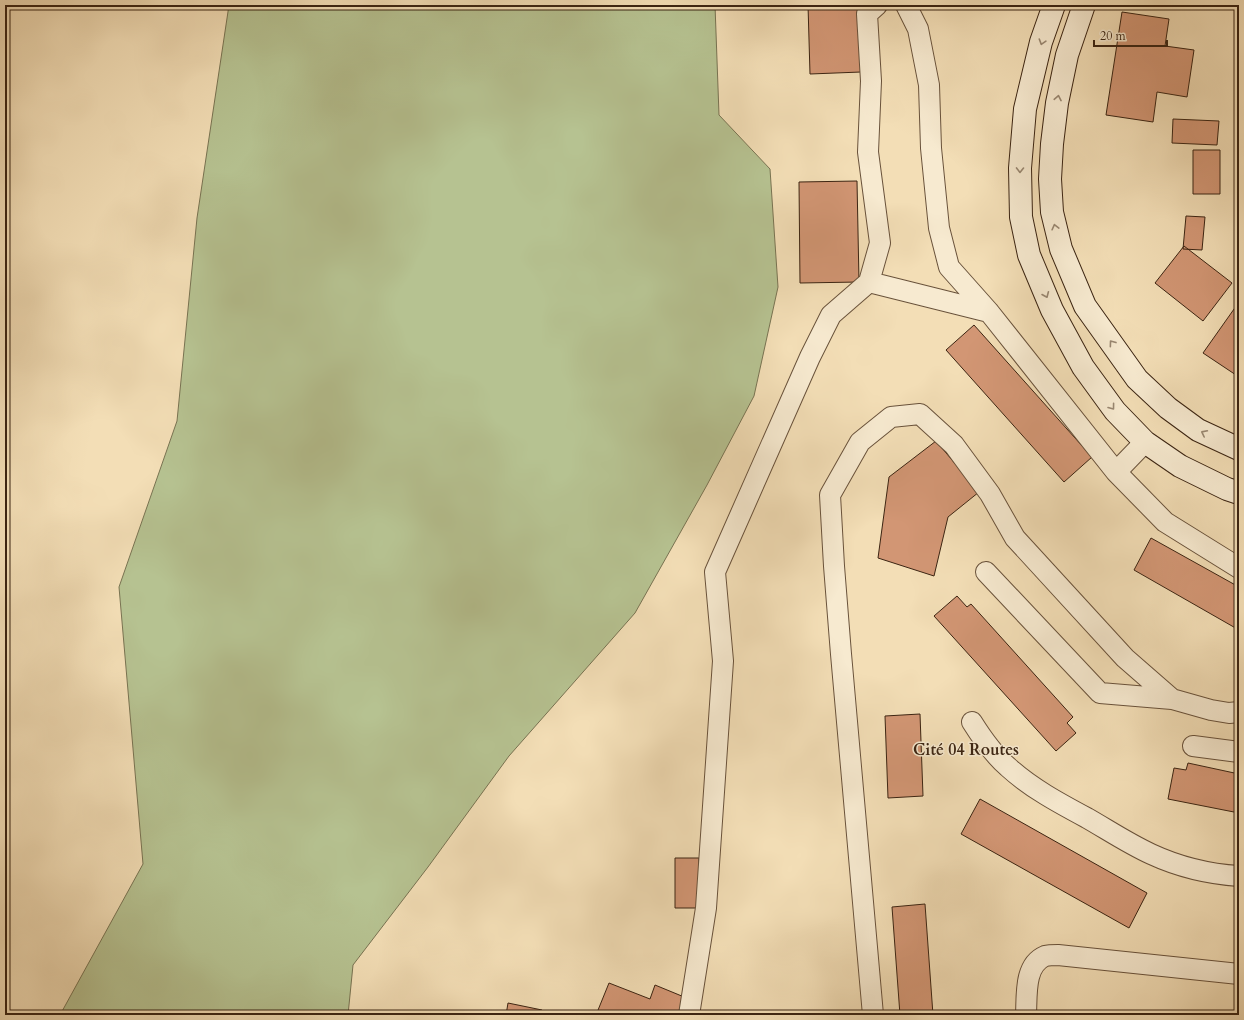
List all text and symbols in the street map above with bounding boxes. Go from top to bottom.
scale bar [1094,22,1167,48]
text: 20 m [1100,28,1127,44]
one-way arrow [1038,38,1047,45]
one-way arrow [1053,95,1062,101]
one-way arrow [1016,167,1024,173]
one-way arrow [1052,224,1060,230]
one-way arrow [1041,292,1049,299]
one-way arrow [1109,340,1117,347]
one-way arrow [1107,402,1114,409]
one-way arrow [1201,430,1208,437]
district label: Cité 04 Routes [913,739,1019,761]

